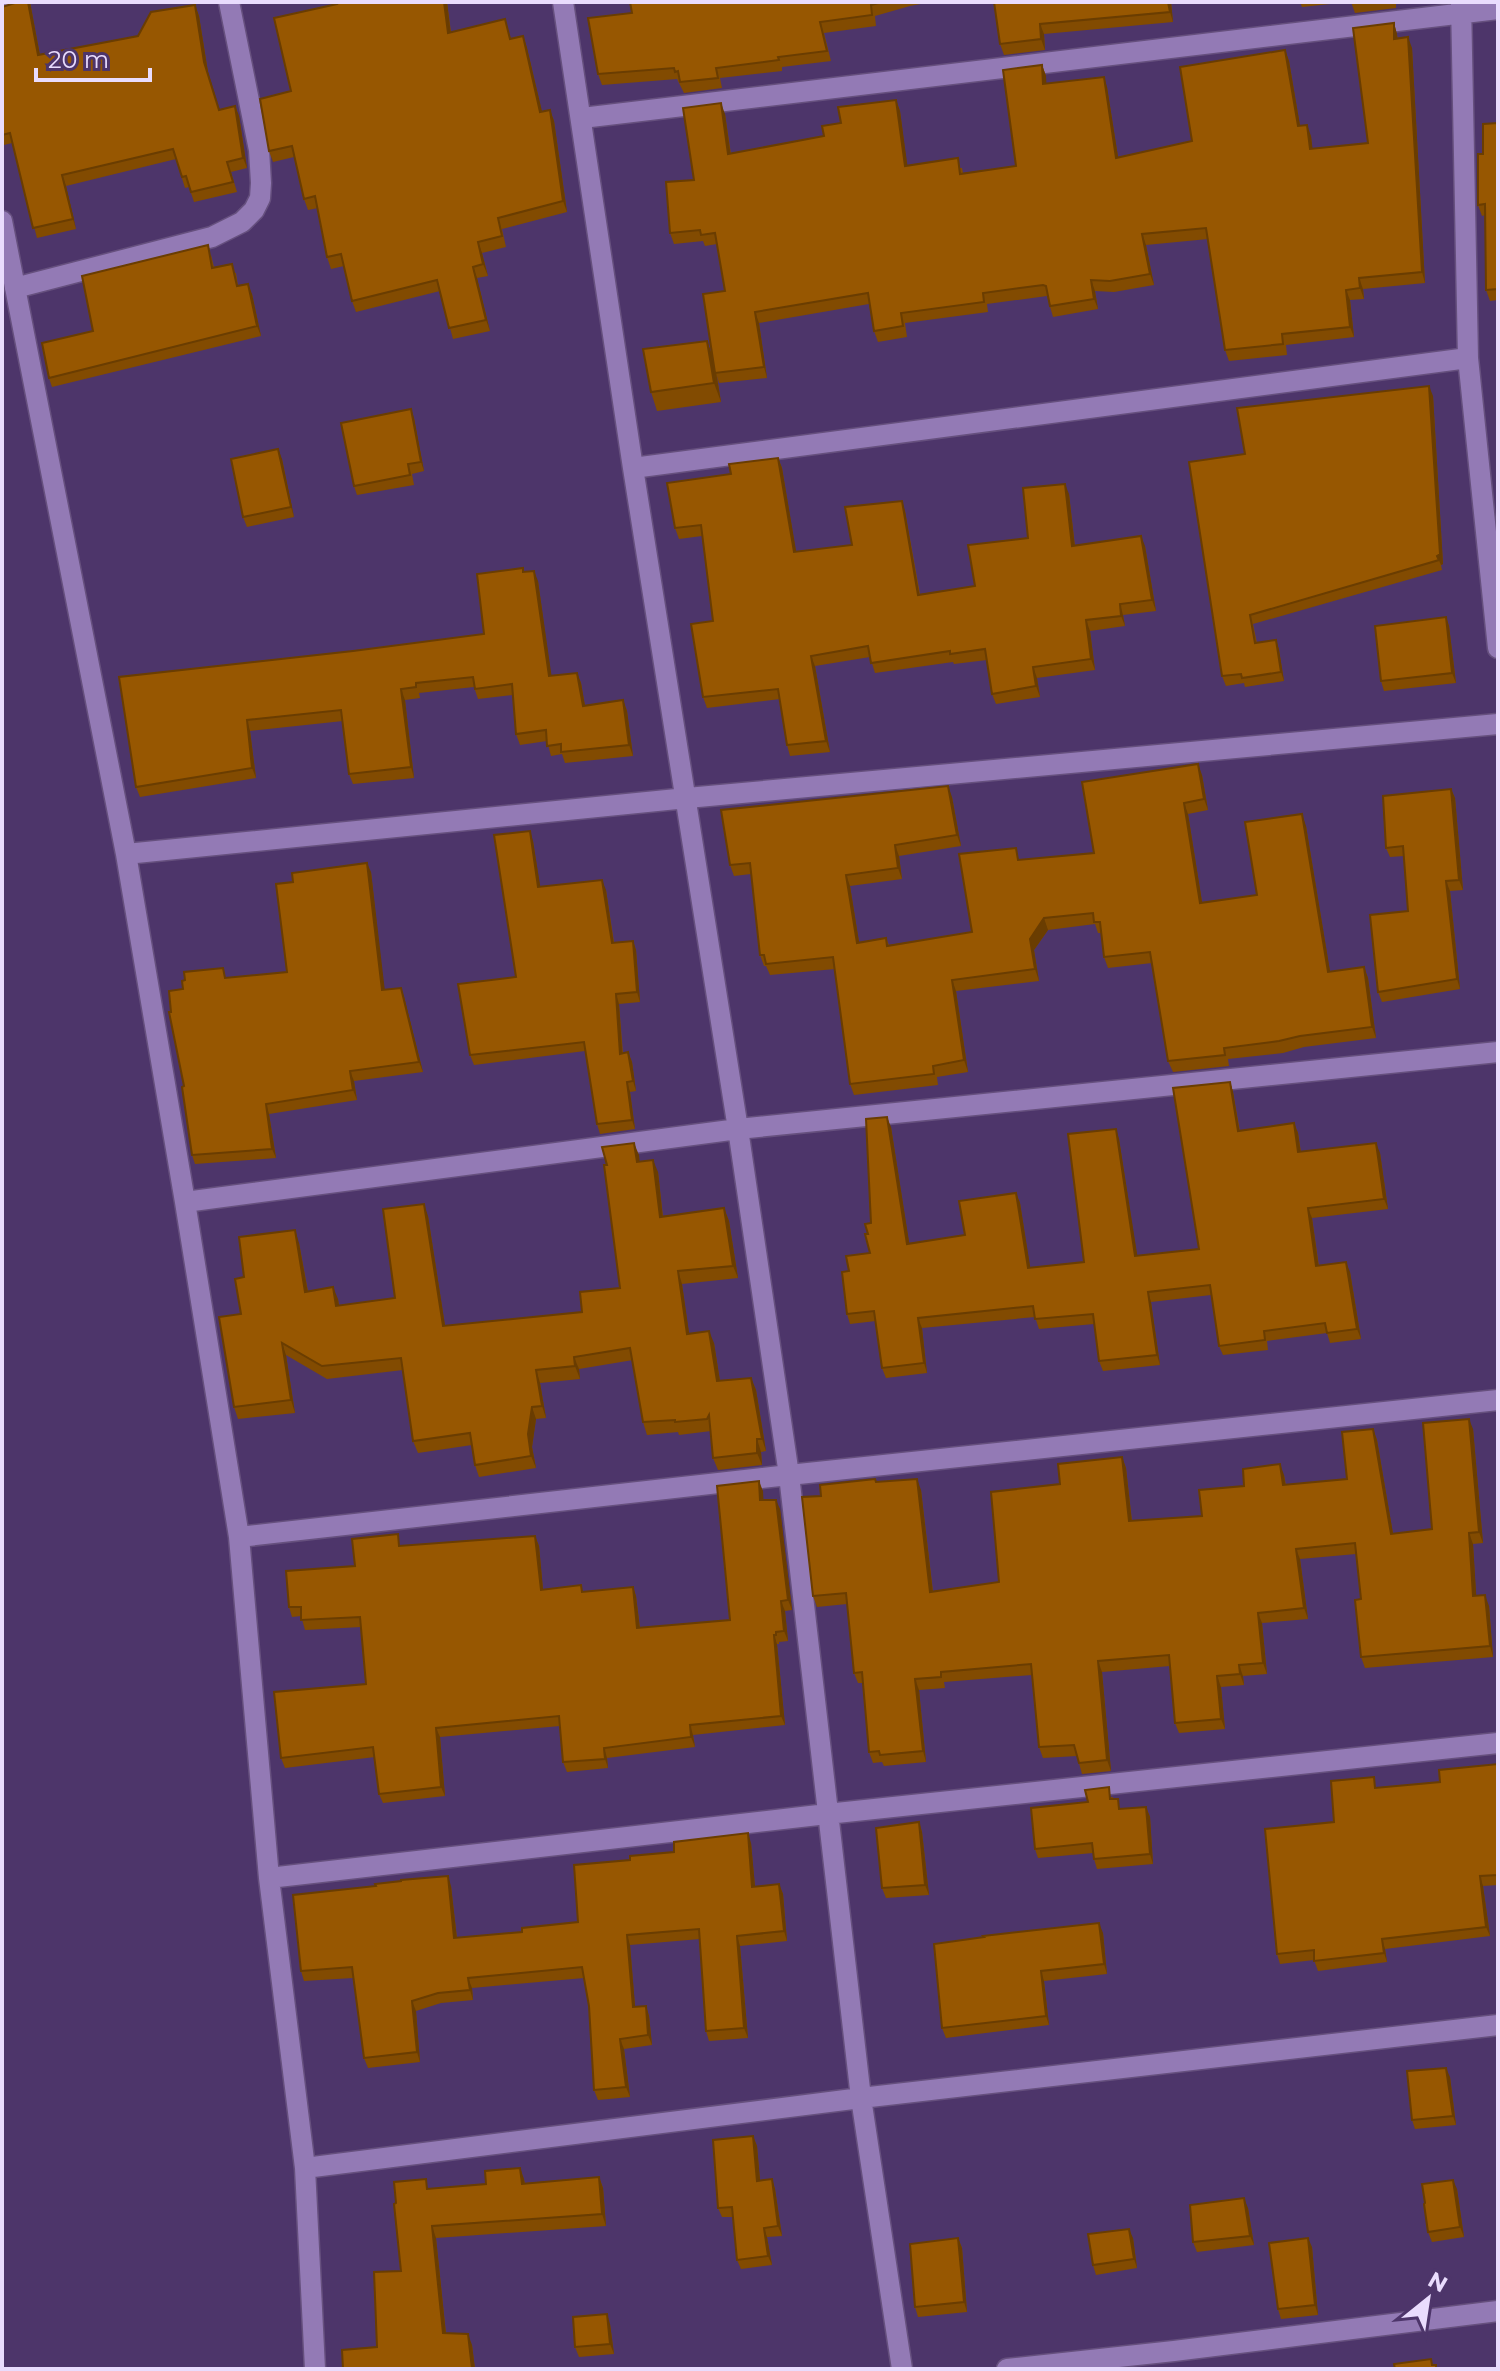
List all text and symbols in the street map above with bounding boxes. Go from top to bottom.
scale bar [36,32,150,82]
text: 20 m [48,45,109,74]
north arrow [1388,2259,1468,2339]
text: N [1423,2266,1452,2298]

